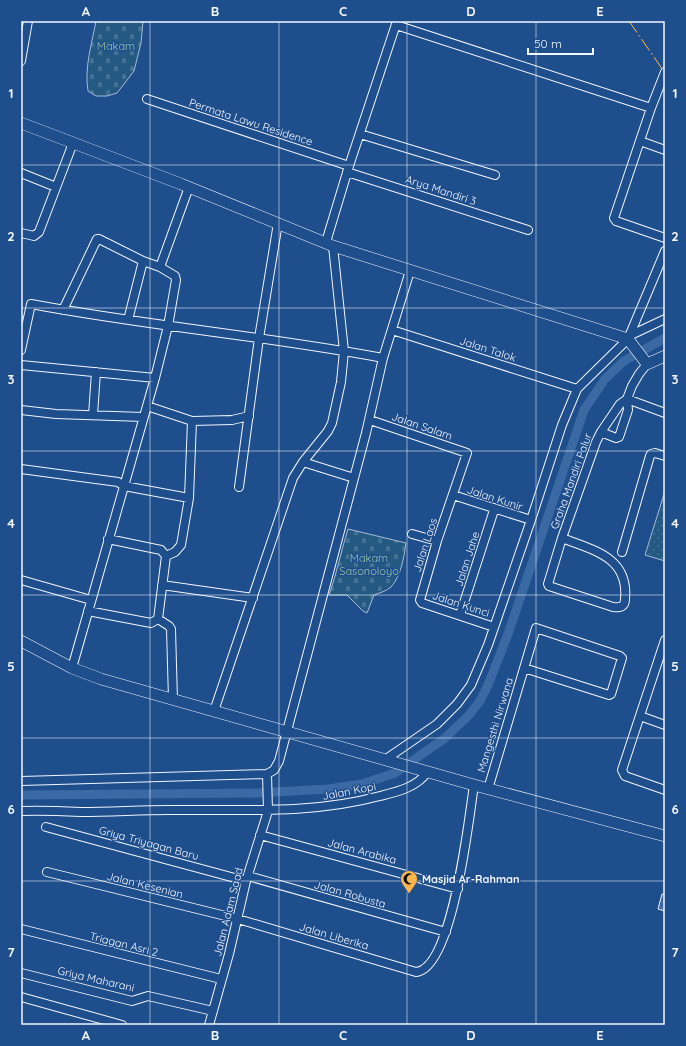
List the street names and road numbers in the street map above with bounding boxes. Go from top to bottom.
street label: Permata Lawu Residence [187,95,315,149]
street label: Arya Mandiri 3 [404,172,478,208]
street label: Jalan Talok [458,333,518,365]
street label: Jalan Salam [390,409,454,443]
street label: Graha Mandiri Palur [547,430,595,531]
street label: Jalan Kunir [465,482,525,514]
street label: Jalan Laos [410,516,440,574]
street label: Jalan Jahe [452,530,482,588]
street label: Jalan Kunci [431,588,491,620]
street label: Mangesthi Nirwana [474,676,516,774]
street label: Jalan Kopi [321,779,377,803]
street label: Griya Triyagan Baru [98,823,200,863]
street label: Jalan Arabika [326,835,398,867]
street label: Jalan Adam Saad [210,866,246,958]
street label: Jalan Kesenian [105,869,185,901]
street label: Jalan Robusta [313,877,387,911]
street label: Jalan Liberika [298,919,370,953]
street label: Triagan Asri 2 [88,929,160,959]
street label: Griya Maharani [56,963,136,995]

